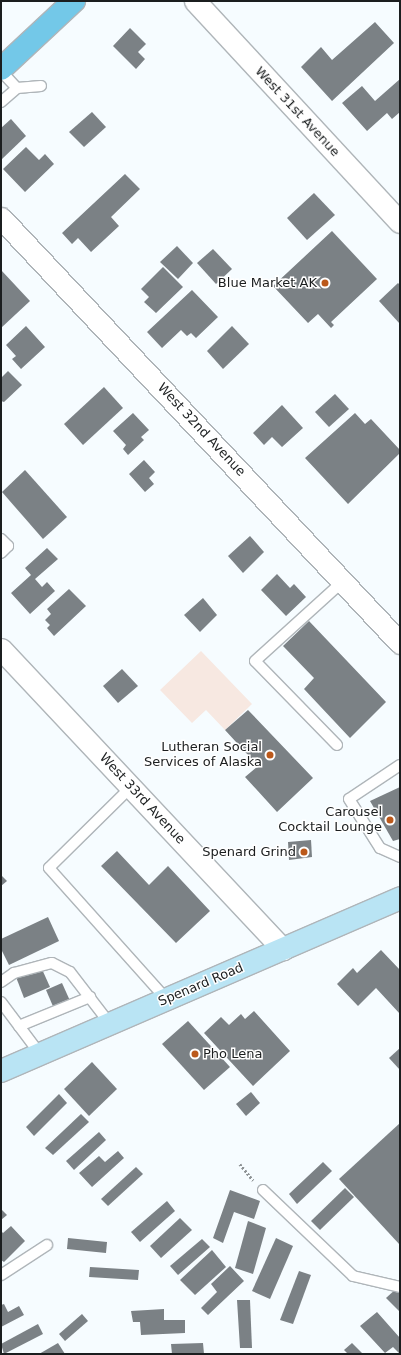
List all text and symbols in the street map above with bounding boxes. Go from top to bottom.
street label: West 31st Avenue [251,64,343,160]
place label: Blue Market AK [218,275,317,291]
marker: Blue Market AK [320,278,330,288]
street label: West 32nd Avenue [154,380,248,480]
place label: Lutheran Social Services of Alaska [144,740,262,771]
street label: West 33rd Avenue [96,750,188,848]
marker: Lutheran Social Services of Alaska [265,750,275,760]
place label: Carousel Cocktail Lounge [278,805,382,836]
marker: Carousel Cocktail Lounge [385,815,395,825]
place label: Spenard Grind [202,844,296,860]
marker: Spenard Grind [299,847,309,857]
street label: Spenard Road [156,960,246,1010]
place label: Pho Lena [203,1046,262,1062]
marker: Pho Lena [190,1049,200,1059]

